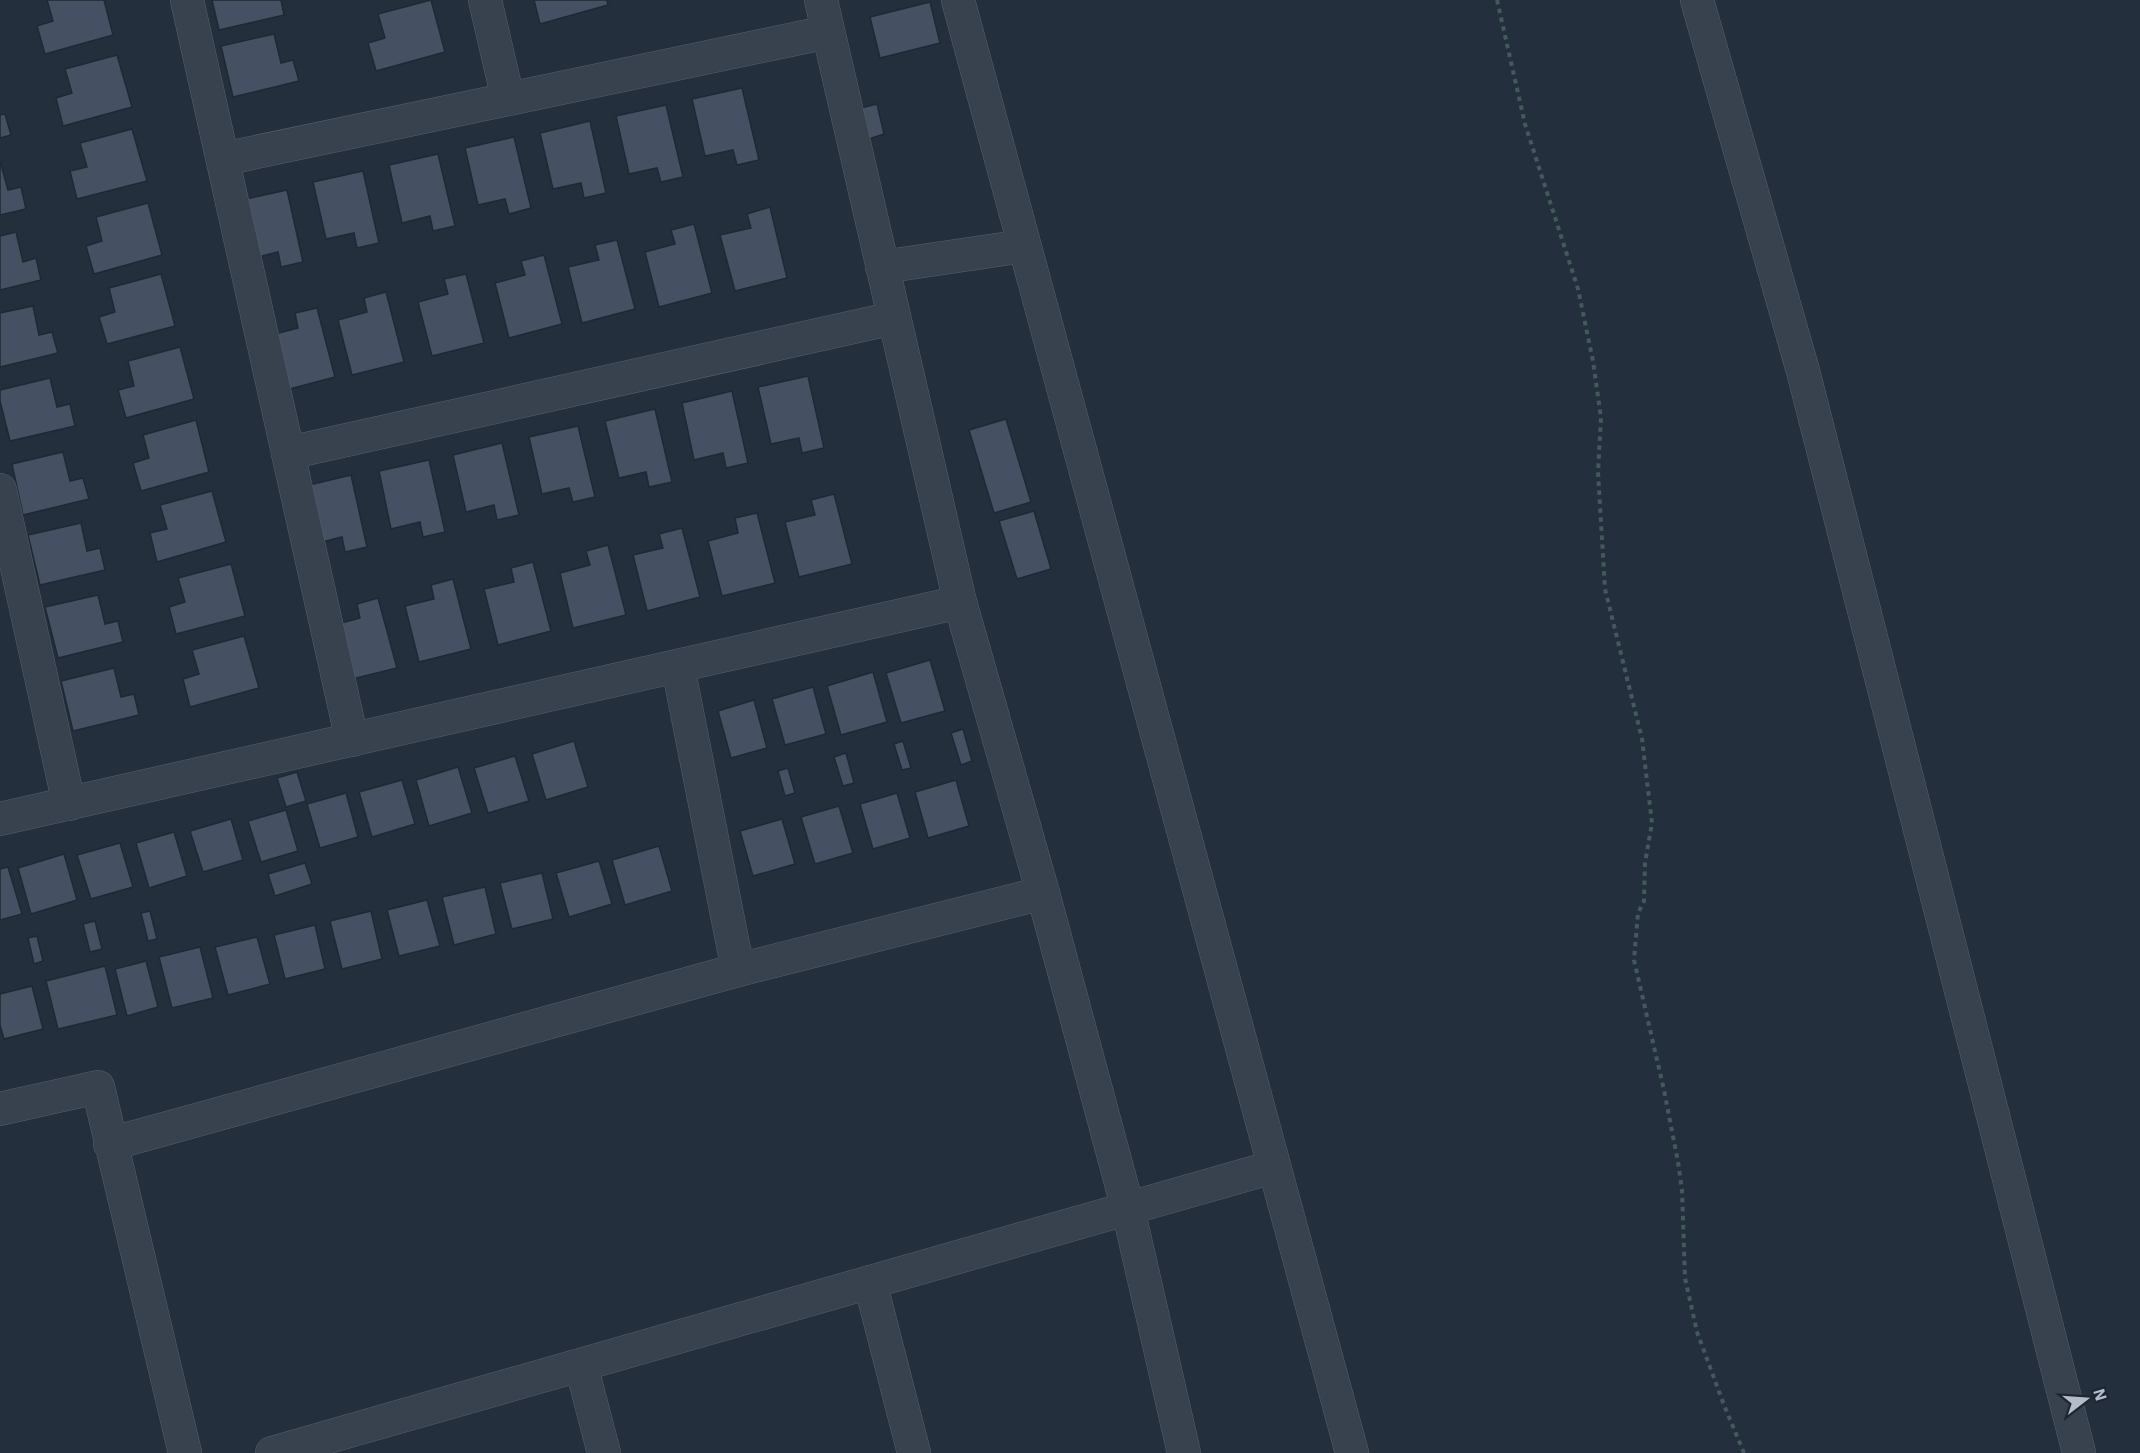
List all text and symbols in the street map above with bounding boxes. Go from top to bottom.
north arrow [2056,1369,2116,1429]
text: N [2089,1386,2112,1403]

